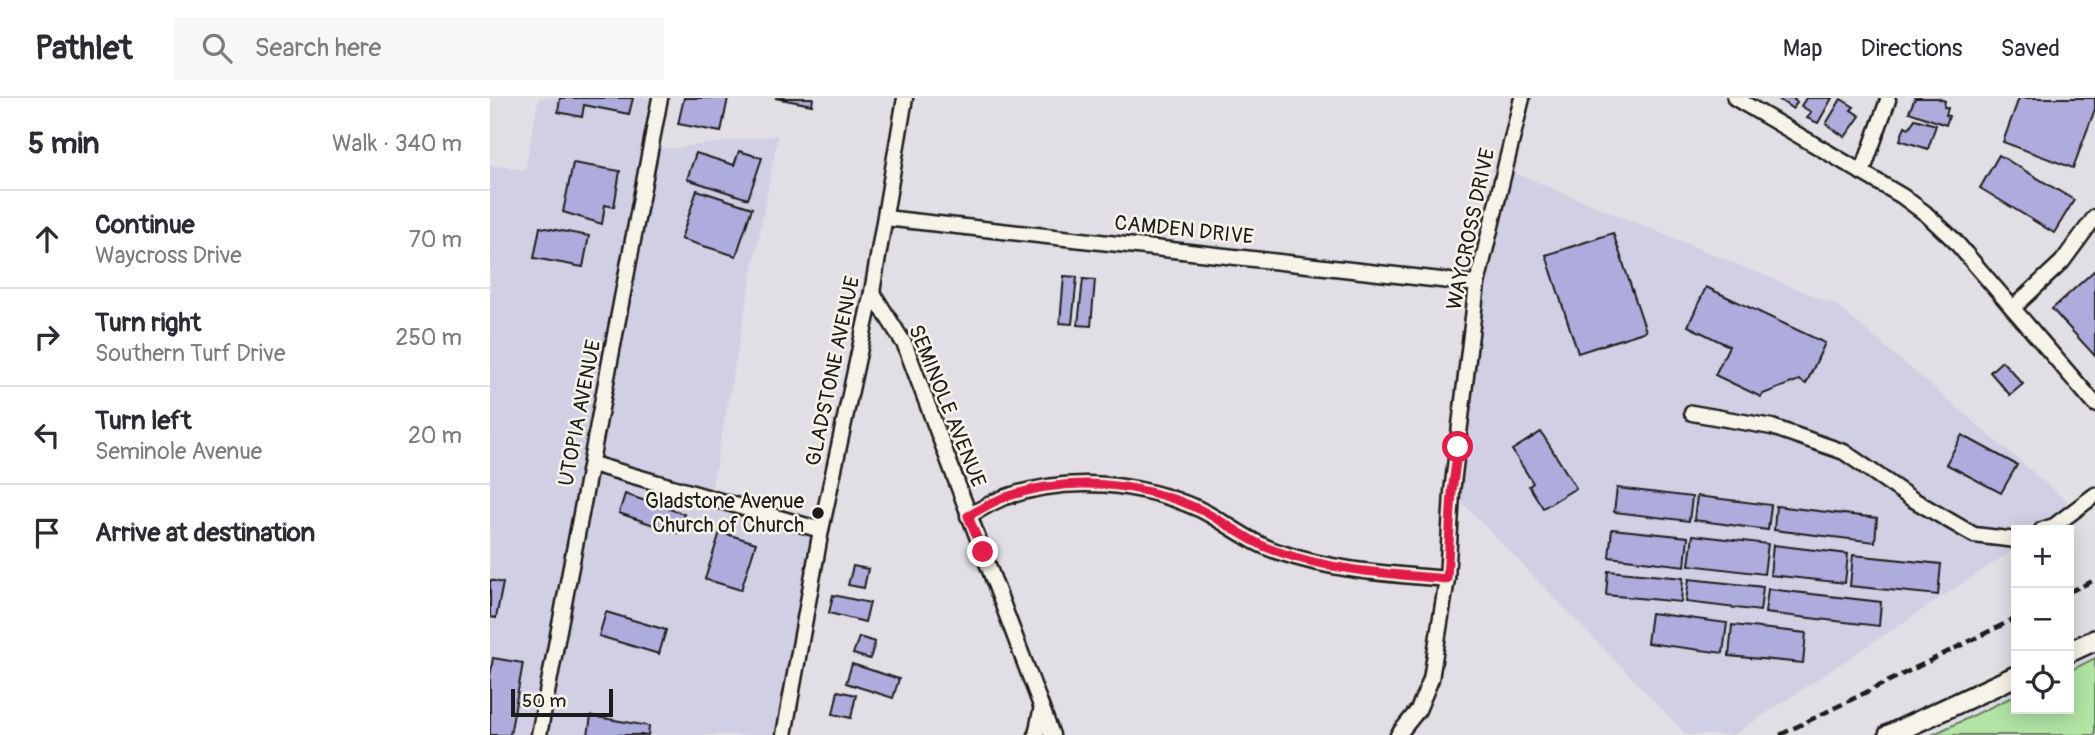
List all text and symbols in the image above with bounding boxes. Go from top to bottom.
search box [174,17,664,80]
text: Pathlet [35,28,132,69]
icon: search [198,29,236,67]
text: Search here [254,32,381,64]
text: Map [1783,34,1823,63]
text: Directions [1861,34,1962,63]
text: Saved [2000,34,2060,63]
text: 5 min [28,125,99,162]
text: Walk · 340 m [332,129,462,158]
street label: WAYCROSS DRIVE [1441,146,1501,312]
text: Continue [95,209,195,241]
street label: CAMDEN DRIVE [1113,209,1255,251]
icon: ahead [28,220,66,258]
text: 70 m [409,225,462,254]
text: Waycross Drive [95,241,242,270]
street label: GLADSTONE AVENUE [800,274,866,468]
text: Turn right [95,307,201,339]
icon: right [28,318,66,356]
street label: SEMINOLE AVENUE [902,321,992,491]
text: 250 m [396,323,462,352]
street label: UTOPIA AVENUE [553,338,607,488]
text: Southern Turf Drive [95,339,285,368]
text: Turn left [95,405,191,437]
icon: left [28,416,66,454]
text: 20 m [408,421,462,450]
route start [1442,431,1473,462]
text: Seminole Avenue [95,437,262,466]
place label: Gladstone Avenue Church of Church [645,488,805,539]
marker: Gladstone Avenue Church of Church [810,505,826,521]
icon: arrive [28,514,66,552]
text: Arrive at destination [95,517,315,549]
map controls [2011,525,2074,714]
button: + [2011,525,2074,588]
route end [967,536,998,567]
button: − [2011,588,2074,651]
button: locate [2011,651,2074,714]
scale bar [511,686,612,718]
text: 50 m [522,689,566,713]

